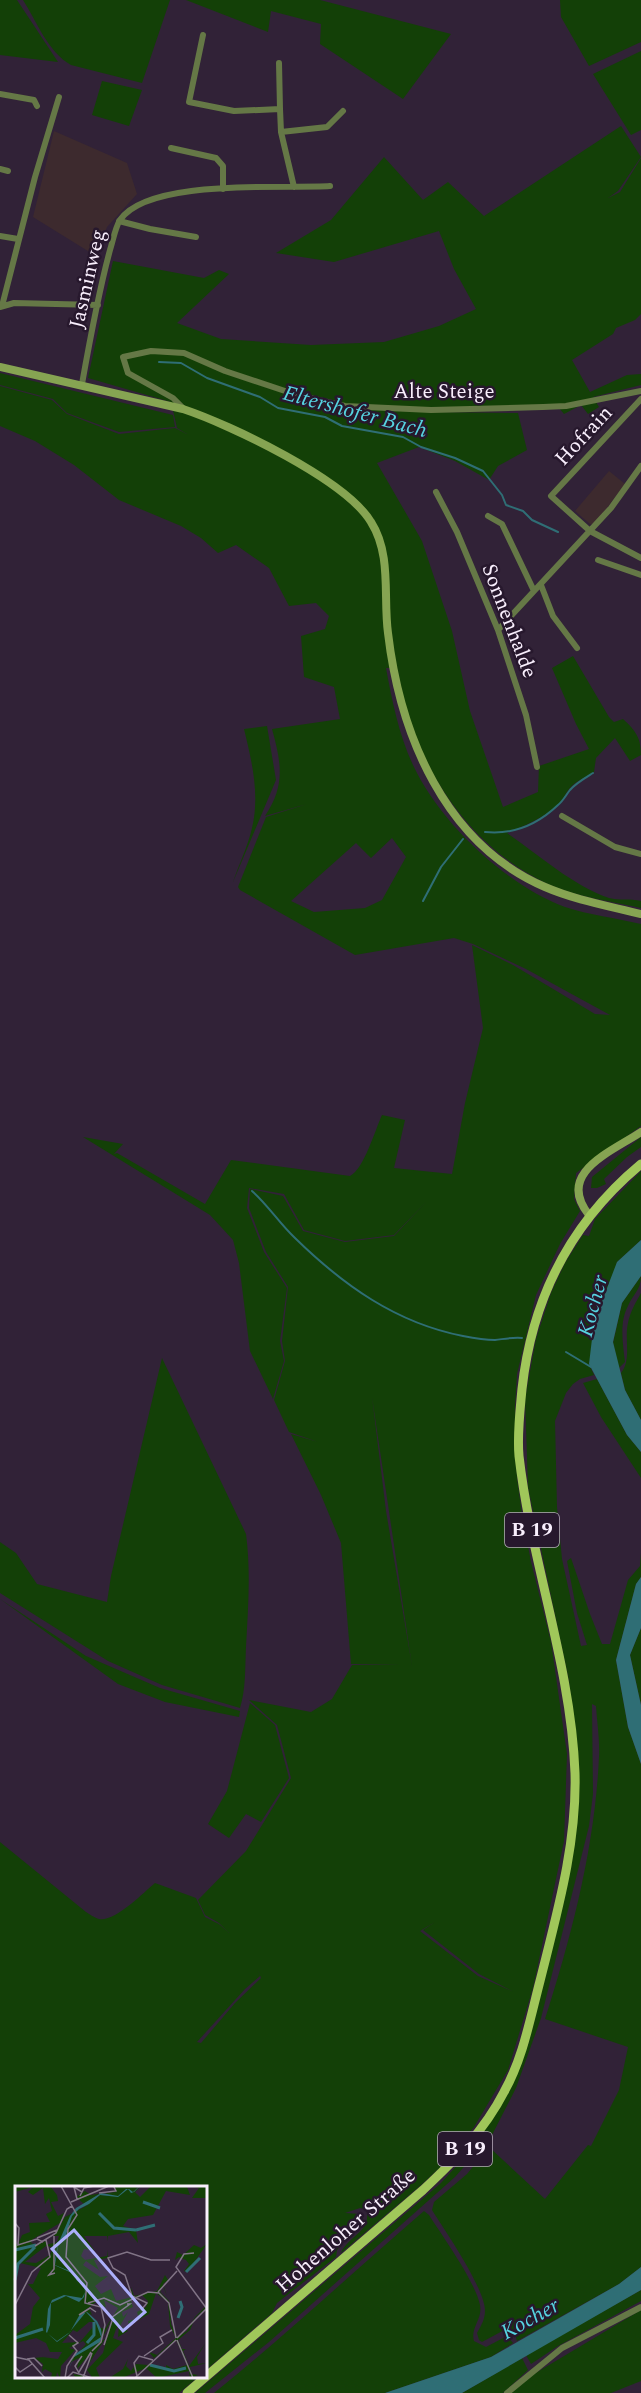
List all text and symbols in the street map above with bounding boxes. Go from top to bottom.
street label: Jasminweg [61,226,115,332]
street label: Alte Steige [393,376,495,408]
water label: Eltershofer Bach [279,377,431,447]
street label: Hofrain [547,398,621,474]
street label: Sonnenhalde [473,559,545,683]
water label: Kocher [569,1271,617,1341]
road number: B 19 [505,1513,559,1547]
road number: B 19 [438,2132,492,2166]
street label: Hohenloher Straße [269,2161,423,2301]
inset map [15,2186,207,2378]
water label: Kocher [495,2289,566,2349]

